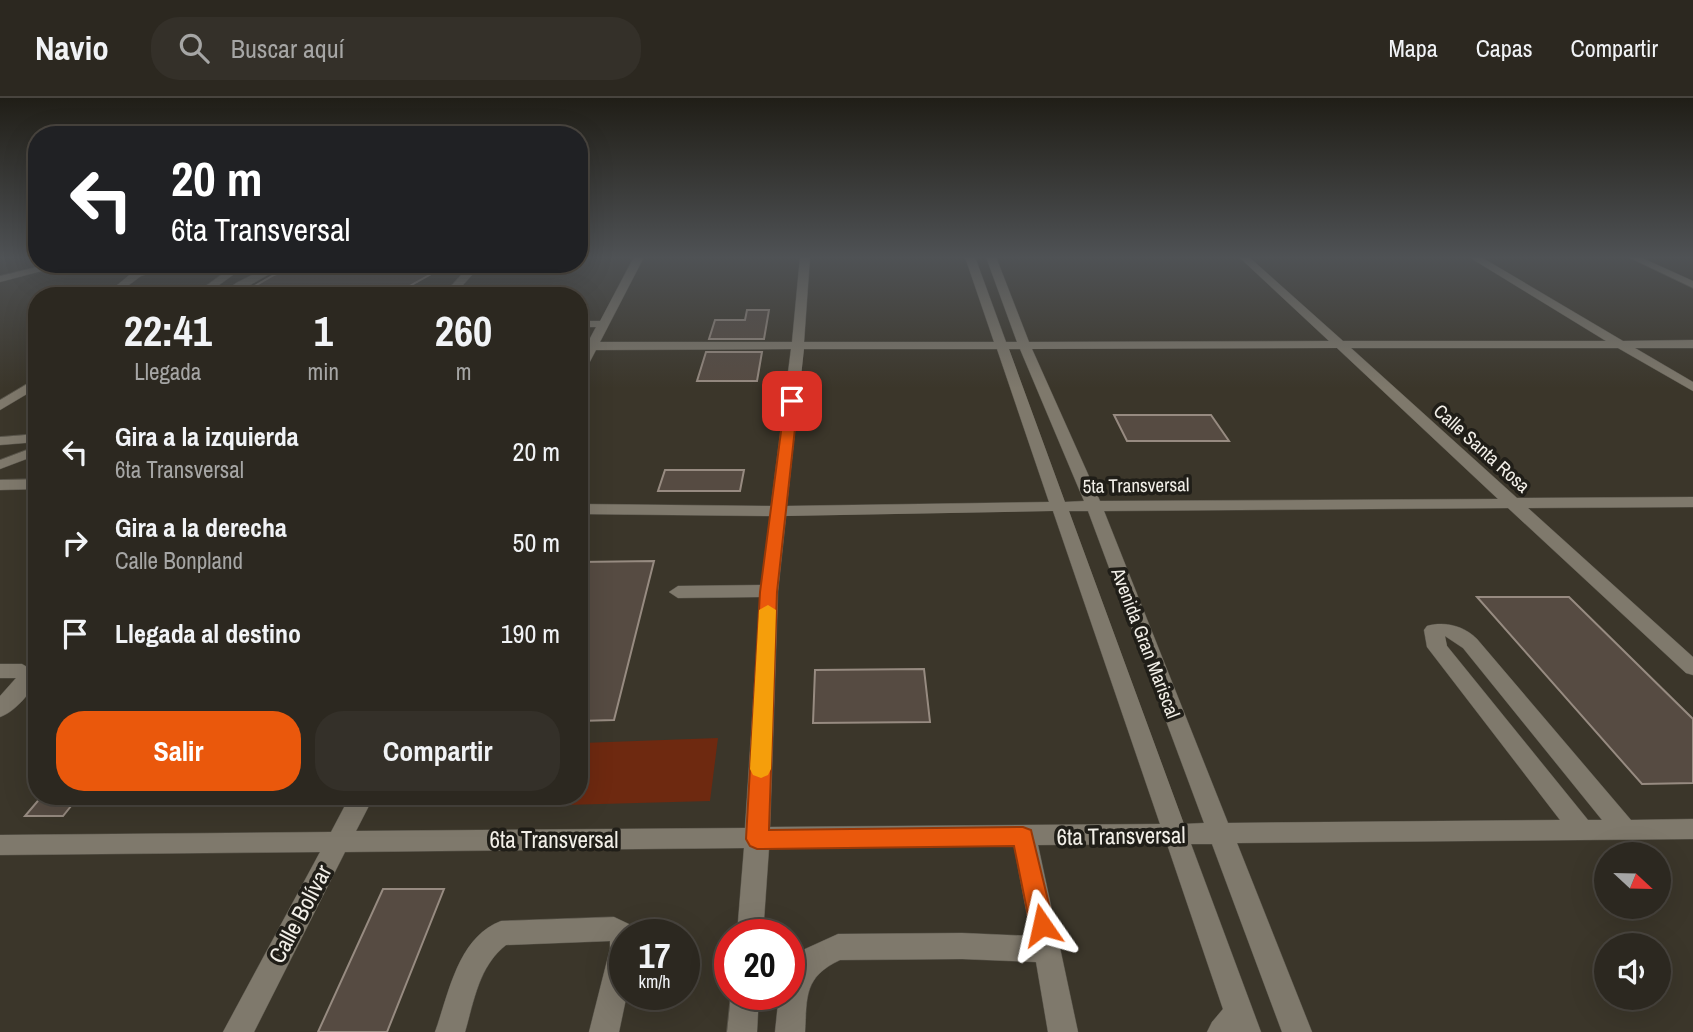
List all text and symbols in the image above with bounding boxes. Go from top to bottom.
search box [151,17,641,80]
text: Navio [35,26,109,70]
icon: search [175,29,213,67]
text: Buscar aquí [231,31,344,66]
text: Mapa [1388,32,1438,64]
text: Capas [1476,32,1533,64]
text: Compartir [1571,32,1658,64]
text: 20 m [171,145,263,211]
icon: left [56,154,147,245]
text: 6ta Transversal [171,208,350,251]
text: 22:41 [124,303,212,359]
text: 1 [314,303,333,359]
text: 260 [435,303,492,359]
text: Llegada [134,356,201,387]
text: min [308,356,339,387]
text: m [456,356,471,387]
pin [762,371,822,431]
icon: arrive [773,382,811,420]
street label: Calle Santa Rosa [1428,398,1536,498]
text: Gira a la izquierda [115,419,299,454]
icon: left [56,433,94,471]
text: 20 m [513,434,560,469]
text: 6ta Transversal [115,454,244,485]
street label: 5ta Transversal [1083,471,1189,499]
text: Gira a la derecha [115,510,287,545]
icon: right [56,524,94,562]
text: 50 m [513,525,560,560]
text: Calle Bonpland [115,545,243,576]
street label: Avenida Gran Mariscal [1105,563,1187,722]
icon: arrive [56,615,94,653]
text: Llegada al destino [115,616,301,651]
text: 190 m [501,616,560,651]
button: Salir [56,711,301,791]
button: Compartir [315,711,560,791]
street label: 6ta Transversal [1056,819,1186,852]
street label: 6ta Transversal [490,824,618,855]
north arrow [1594,842,1671,919]
map controls [1594,842,1671,1010]
street label: Calle Bolívar [261,859,339,968]
position arrow [1005,888,1079,962]
speed limit sign: 20 [714,919,805,1010]
text: 17 [639,932,670,979]
button: sound [1594,933,1671,1010]
text: km/h [639,969,671,994]

